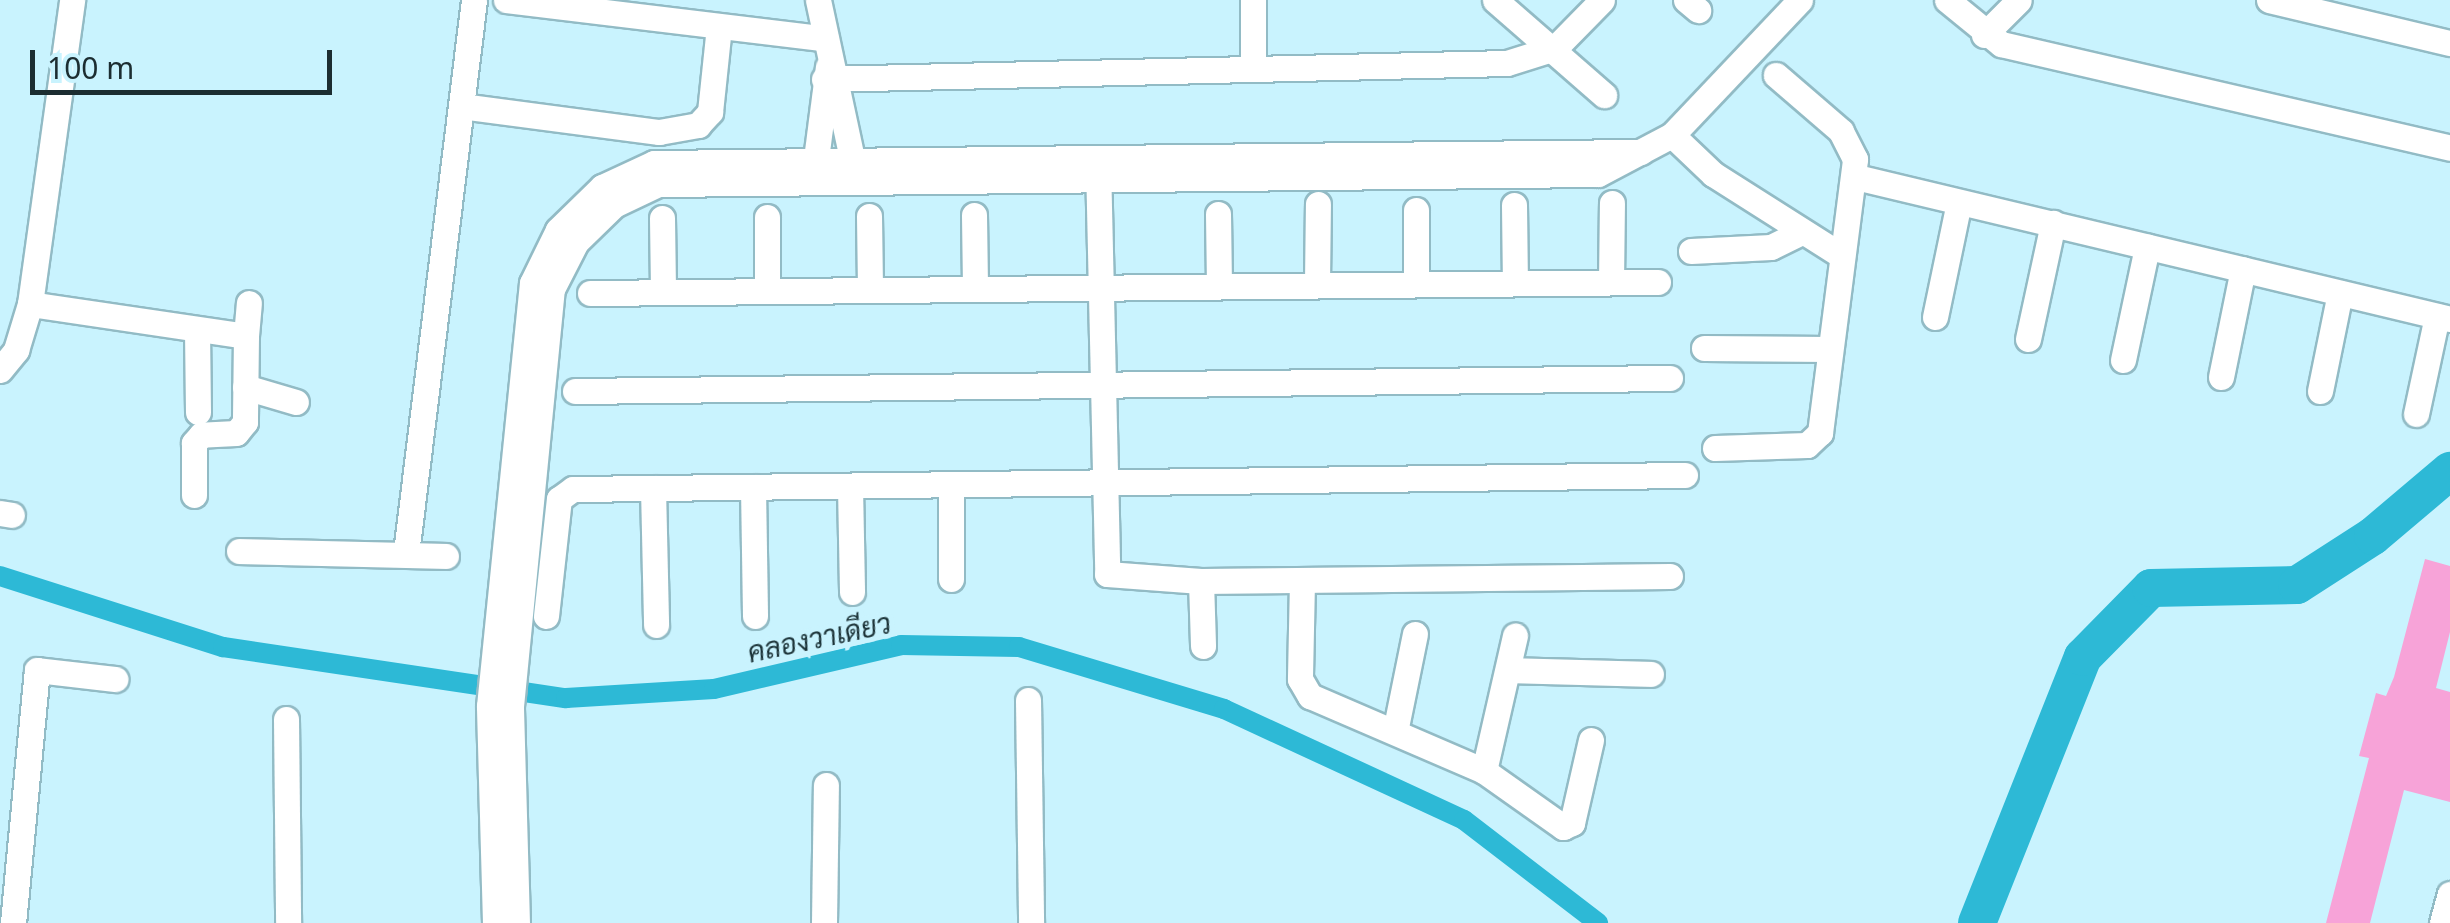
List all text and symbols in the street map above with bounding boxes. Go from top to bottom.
scale bar [35,30,338,92]
text: 100 m [47,47,134,88]
water label: คลองวาเดียว [744,605,894,669]

